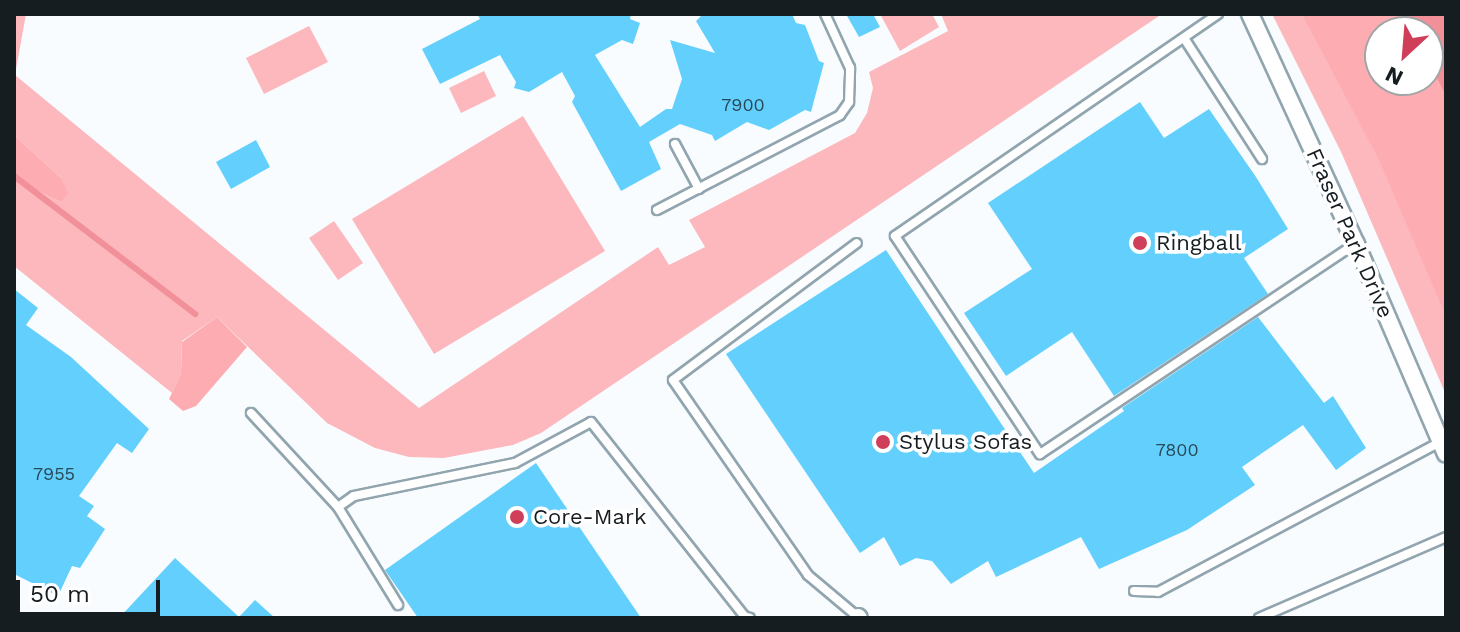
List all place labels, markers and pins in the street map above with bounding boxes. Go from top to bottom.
place label: Ringball [1156,230,1241,256]
marker: Ringball [1131,234,1149,252]
place label: Stylus Sofas [899,429,1032,455]
marker: Stylus Sofas [874,433,892,451]
place label: Core-Mark [533,504,646,530]
marker: Core-Mark [508,508,526,526]

